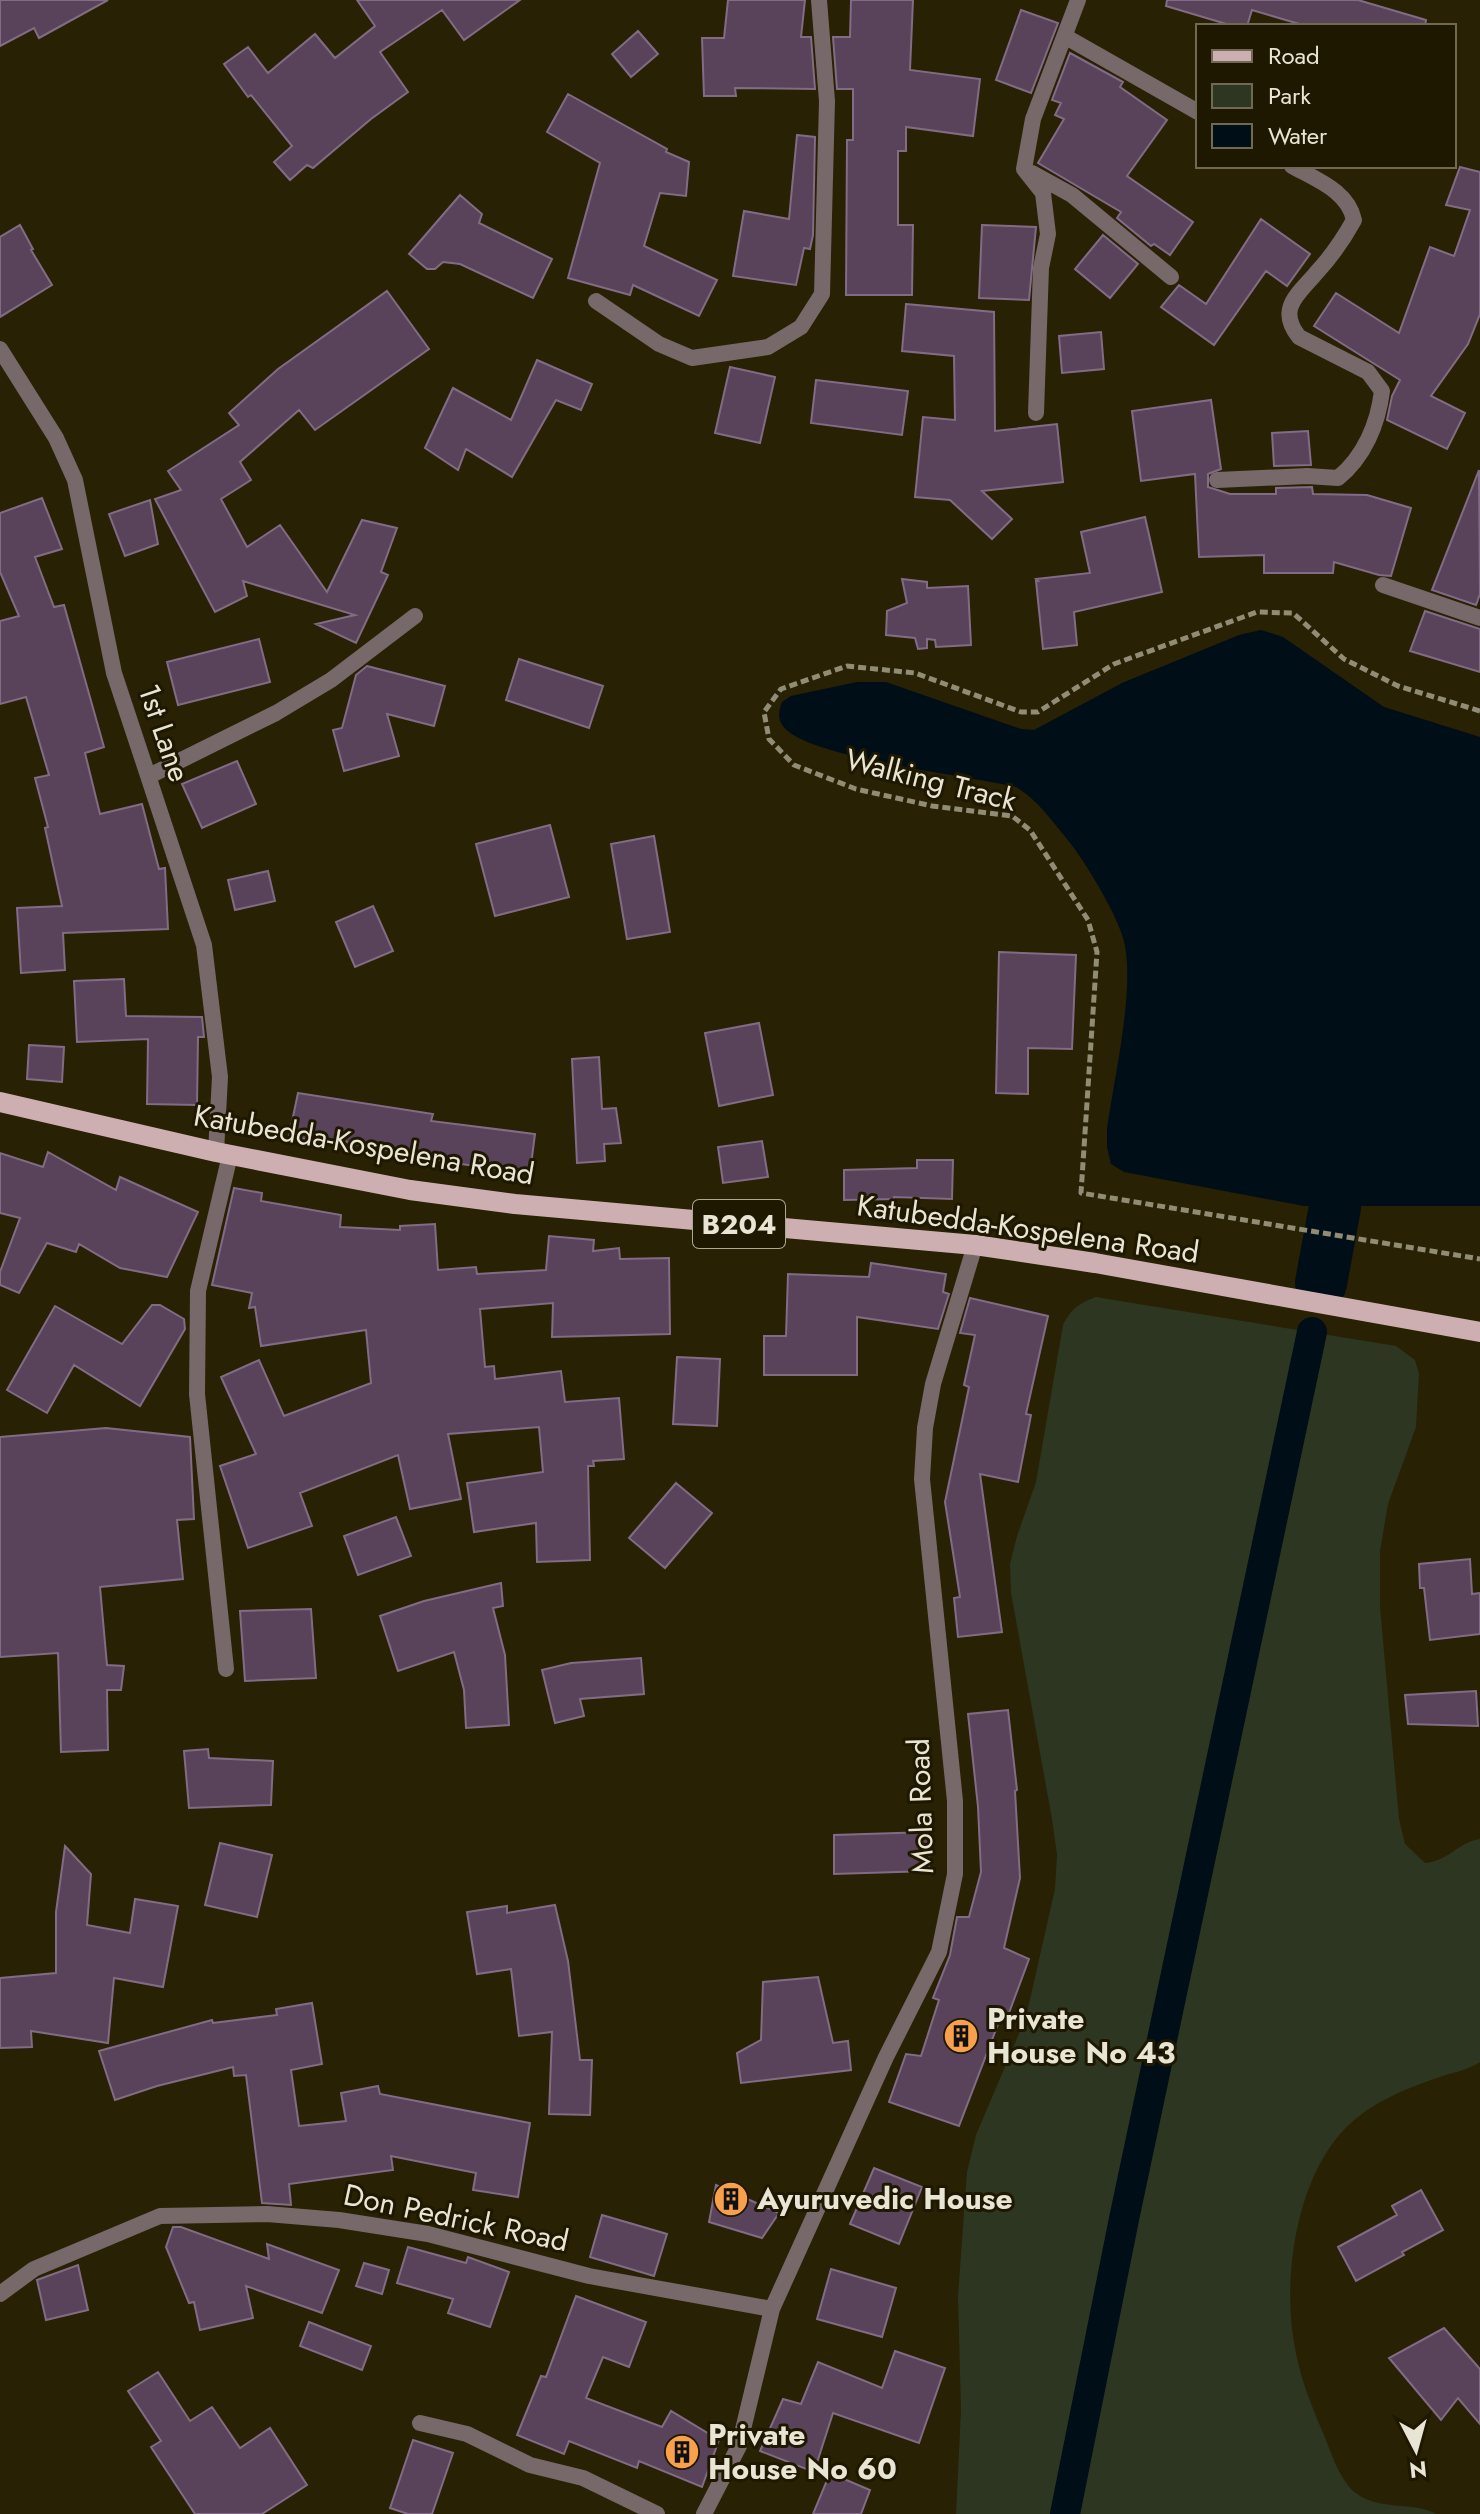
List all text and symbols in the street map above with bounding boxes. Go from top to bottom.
legend [1196,24,1456,168]
text: Road [1268,38,1320,73]
text: Park [1268,78,1311,113]
text: Water [1268,118,1328,153]
street label: 1st Lane [128,678,201,788]
street label: Walking Track [841,738,1022,822]
street label: Katubedda-Kospelena Road [190,1093,538,1196]
street label: Katubedda-Kospelena Road [854,1183,1202,1274]
road number: B204 [693,1200,785,1248]
street label: Mola Road [897,1737,944,1875]
place label: Private House No 43 [987,1997,1176,2074]
building icon: Private House No 43 [942,2017,980,2055]
street label: Don Pedrick Road [340,2173,573,2262]
place label: Ayuruvedic House [756,2177,1013,2220]
building icon: Ayuruvedic House [712,2180,750,2218]
north arrow [1376,2410,1456,2490]
place label: Private House No 60 [708,2413,897,2490]
building icon: Private House No 60 [663,2433,701,2471]
text: N [1408,2453,1428,2487]

